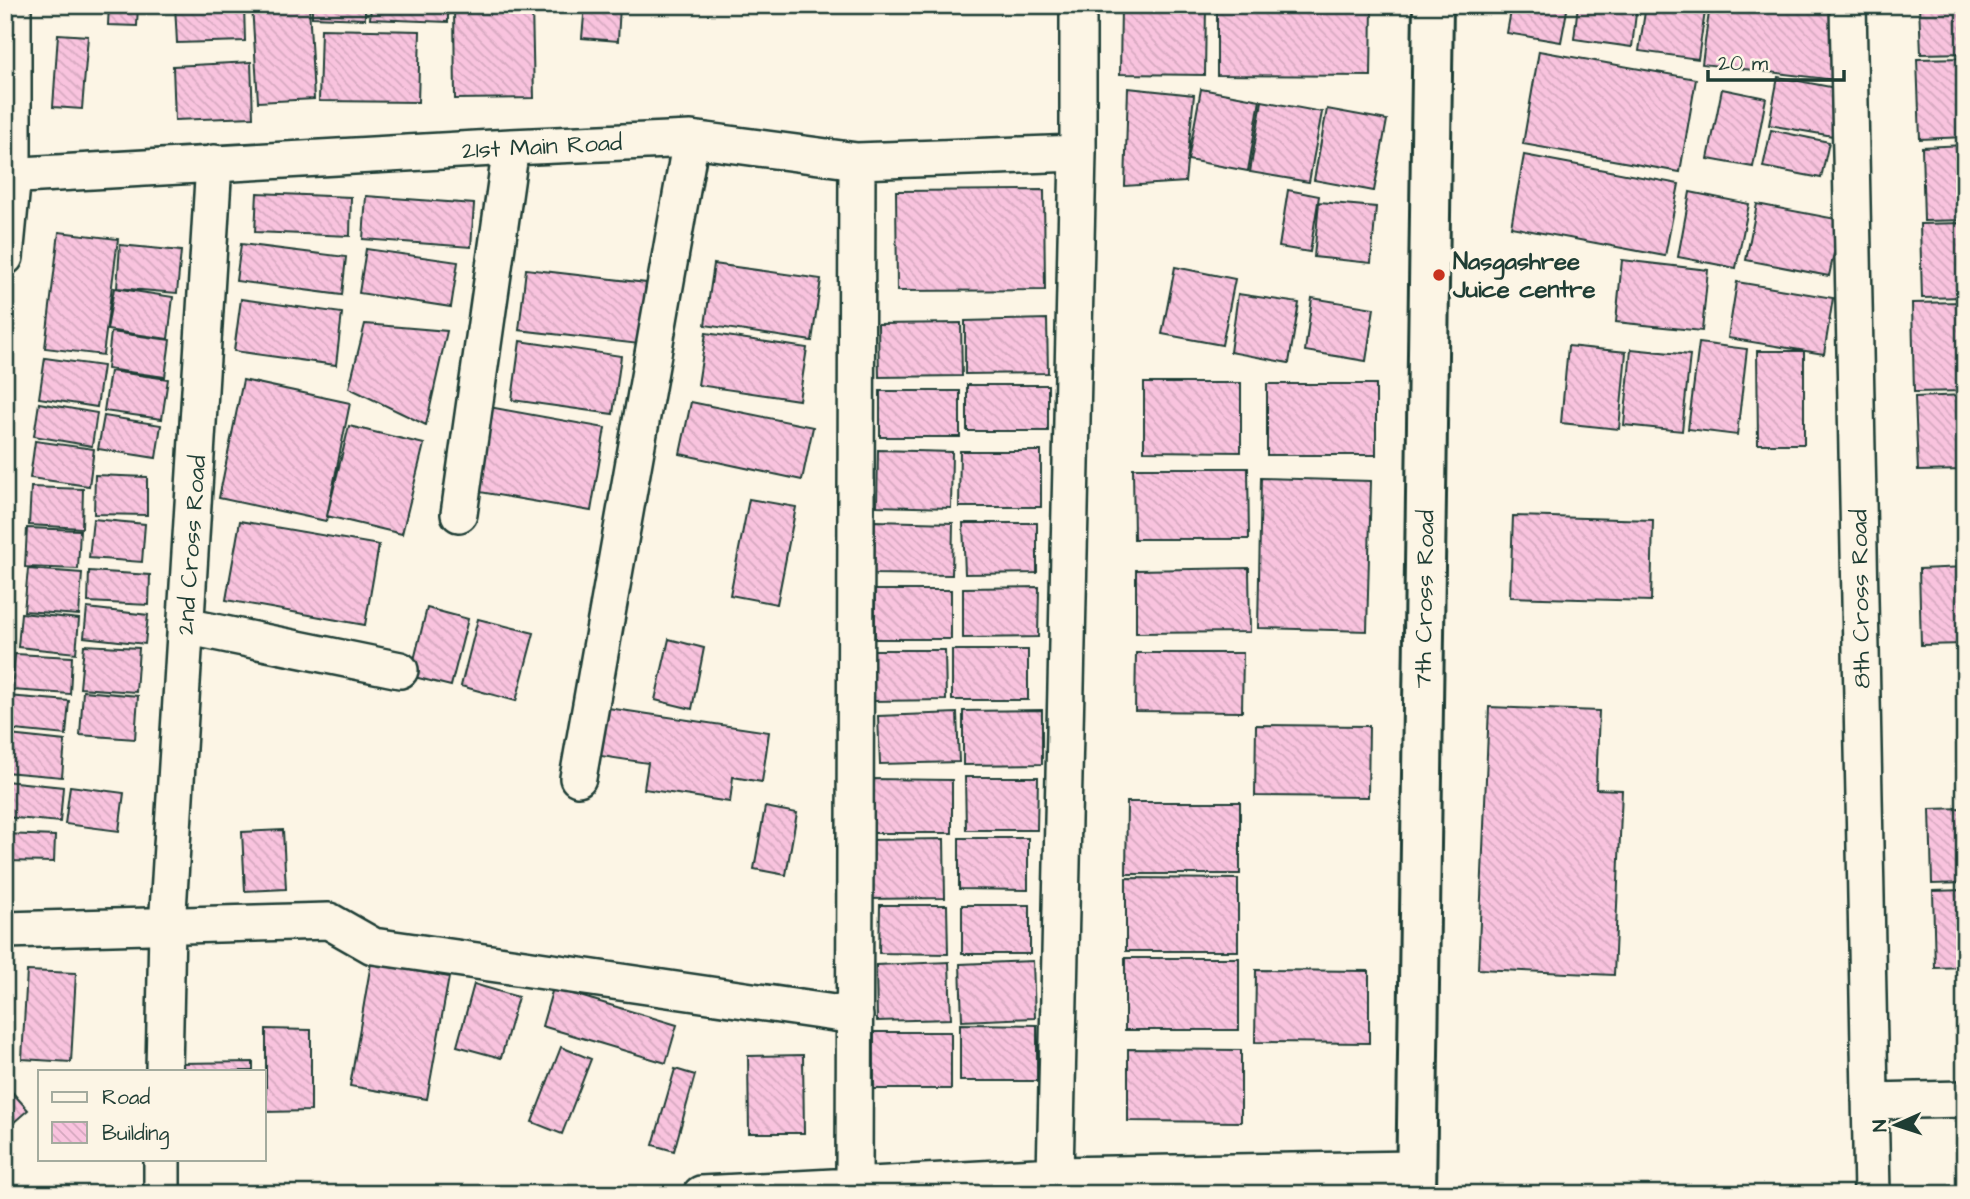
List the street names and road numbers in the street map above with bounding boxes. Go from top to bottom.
street label: 21st Main Road [461,126,623,168]
street label: 2nd Cross Road [169,454,215,636]
street label: 7th Cross Road [1406,509,1444,689]
street label: 8th Cross Road [1842,509,1880,689]

